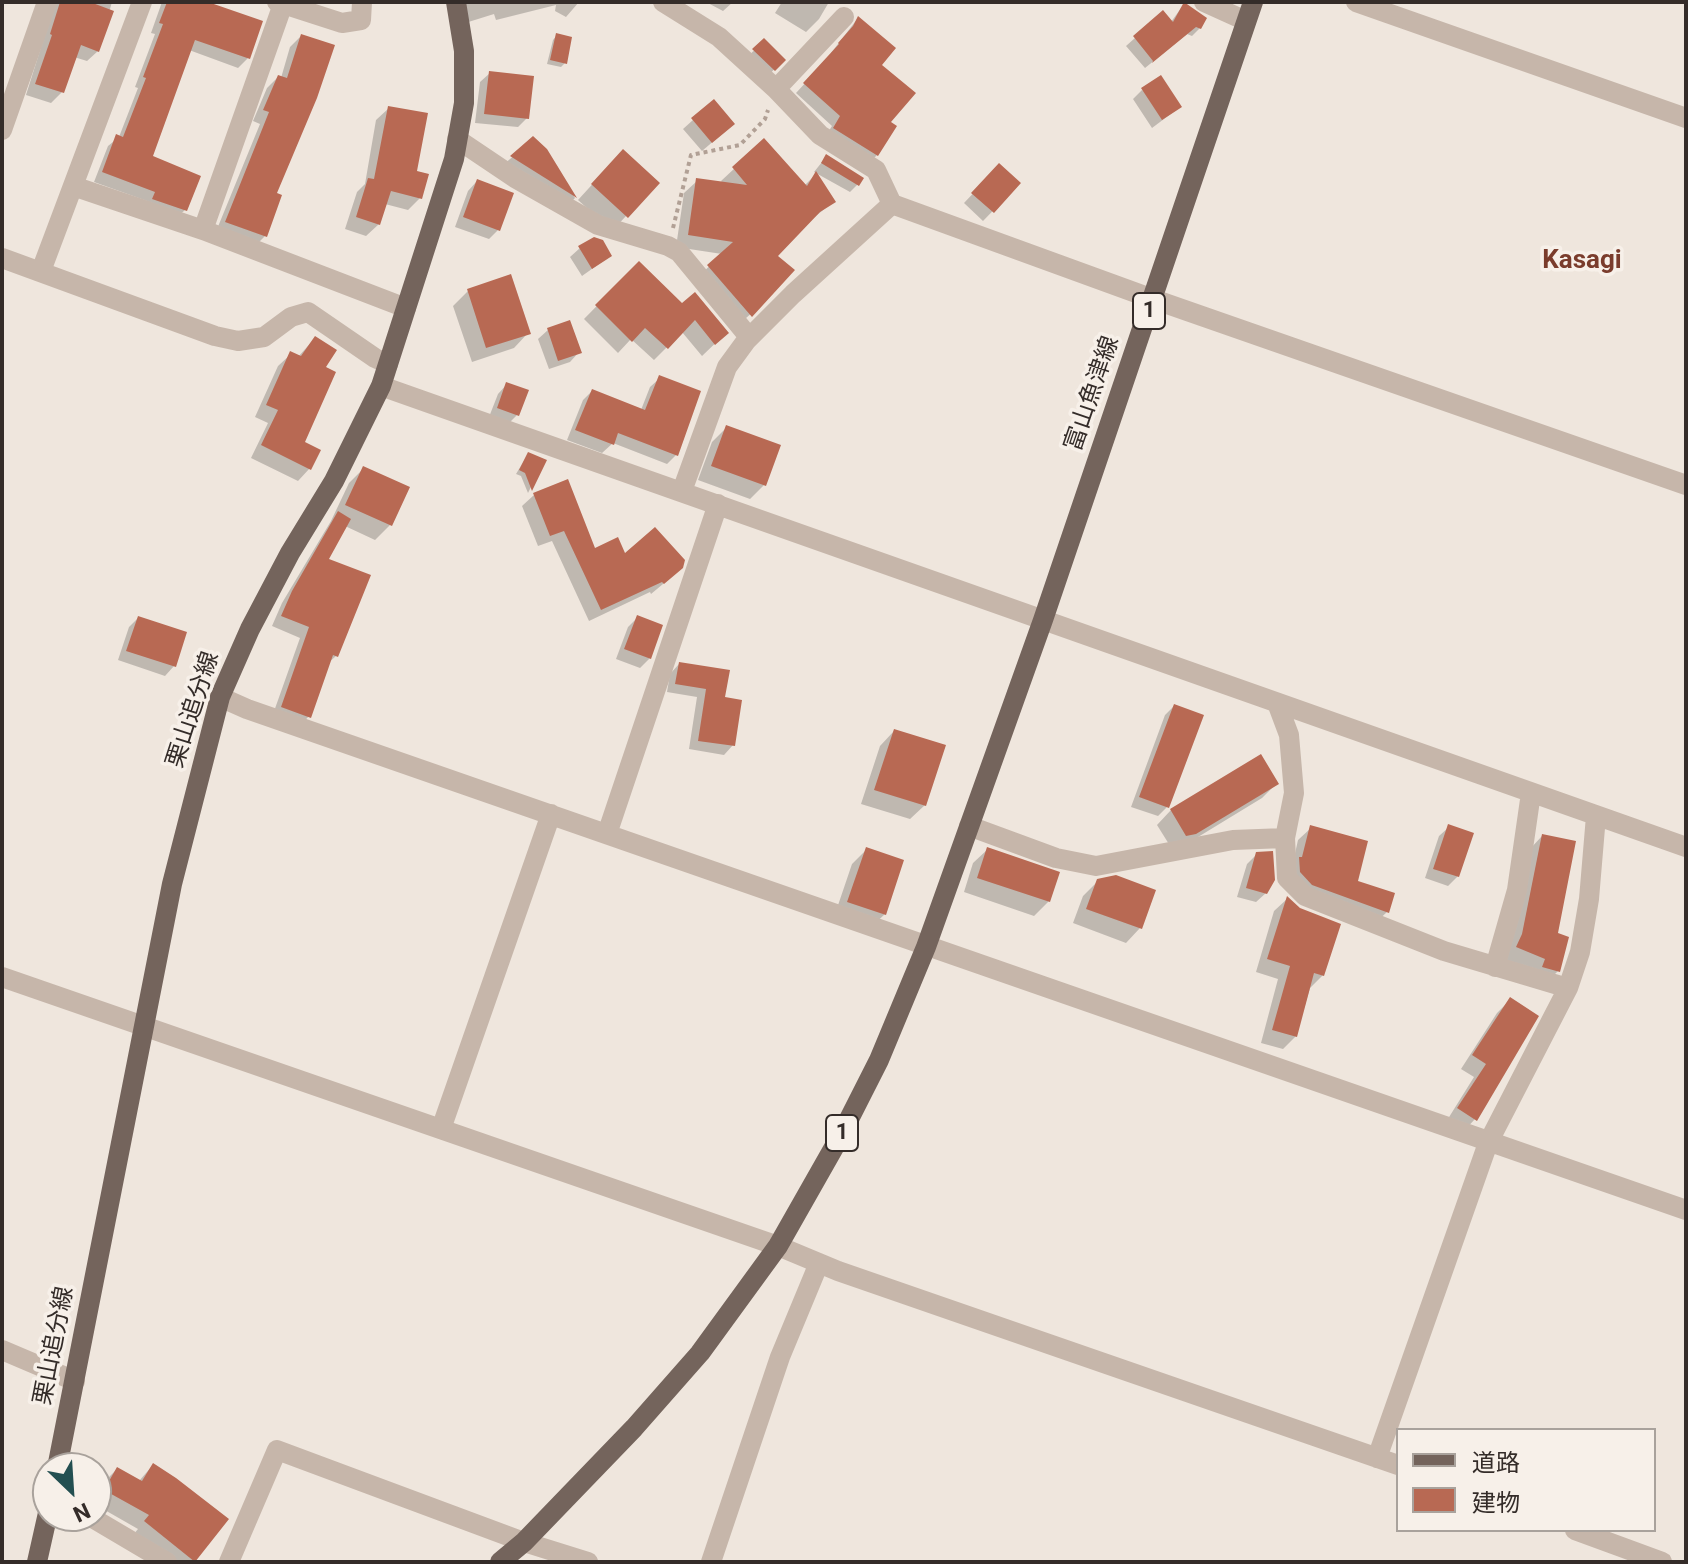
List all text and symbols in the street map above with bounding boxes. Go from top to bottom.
district label: Kasagi [1542,245,1622,277]
road number: 1 [1133,293,1165,329]
street label: 富山魚津線 [1060,333,1126,455]
street label: 栗山追分線 [162,648,226,772]
road number: 1 [826,1115,858,1151]
street label: 栗山追分線 [29,1284,81,1408]
legend [1396,1428,1656,1532]
text: 道路 [1472,1449,1520,1477]
north arrow [32,1452,112,1532]
text: 建物 [1472,1489,1520,1517]
text: N [69,1498,94,1527]

